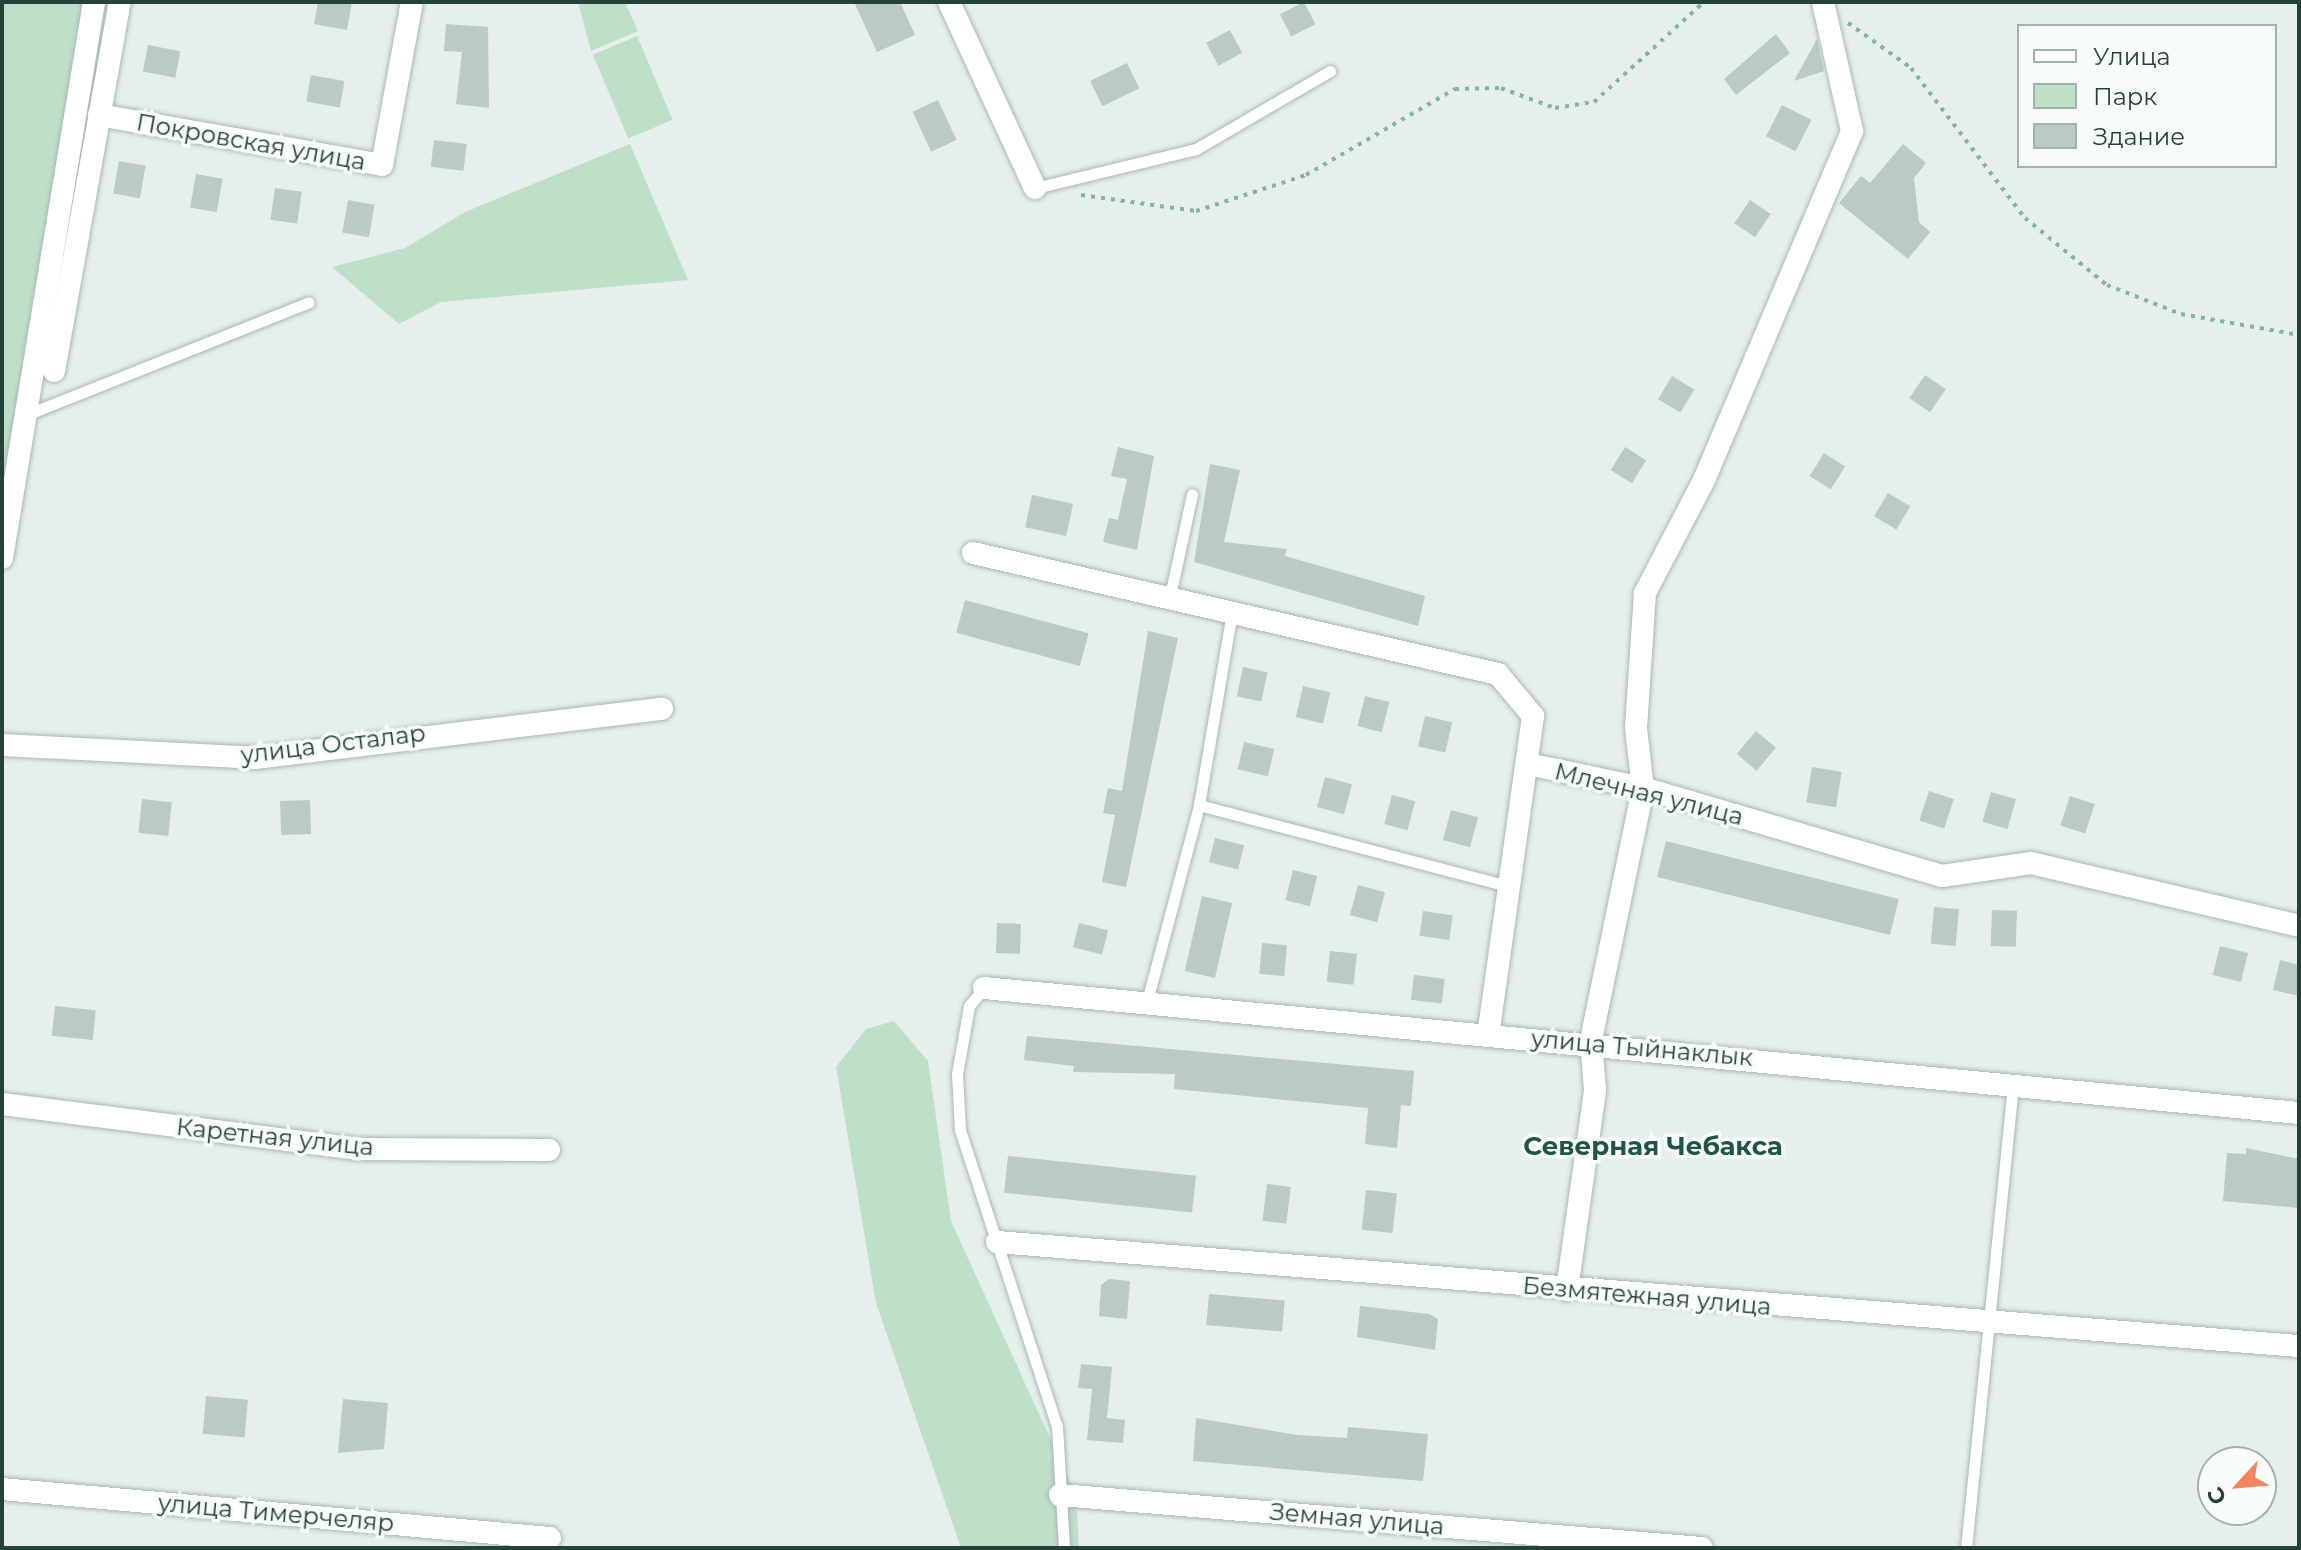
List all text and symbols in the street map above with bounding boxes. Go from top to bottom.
legend [2017,24,2277,168]
text: Улица [2093,42,2171,71]
text: Парк [2093,82,2157,111]
street label: Покровская улица [134,108,368,176]
text: Здание [2093,122,2185,151]
street label: улица Осталар [239,718,427,770]
street label: Млечная улица [1552,757,1746,831]
street label: улица Тыйнаклык [1530,1024,1754,1072]
street label: Каретная улица [175,1112,375,1162]
district label: Северная Чебакса [1523,1131,1783,1163]
street label: Безмятежная улица [1521,1271,1773,1321]
north arrow [2197,1446,2277,1526]
text: С [2201,1483,2232,1509]
street label: улица Тимерчеляр [157,1488,395,1538]
street label: Земная улица [1269,1497,1445,1541]

